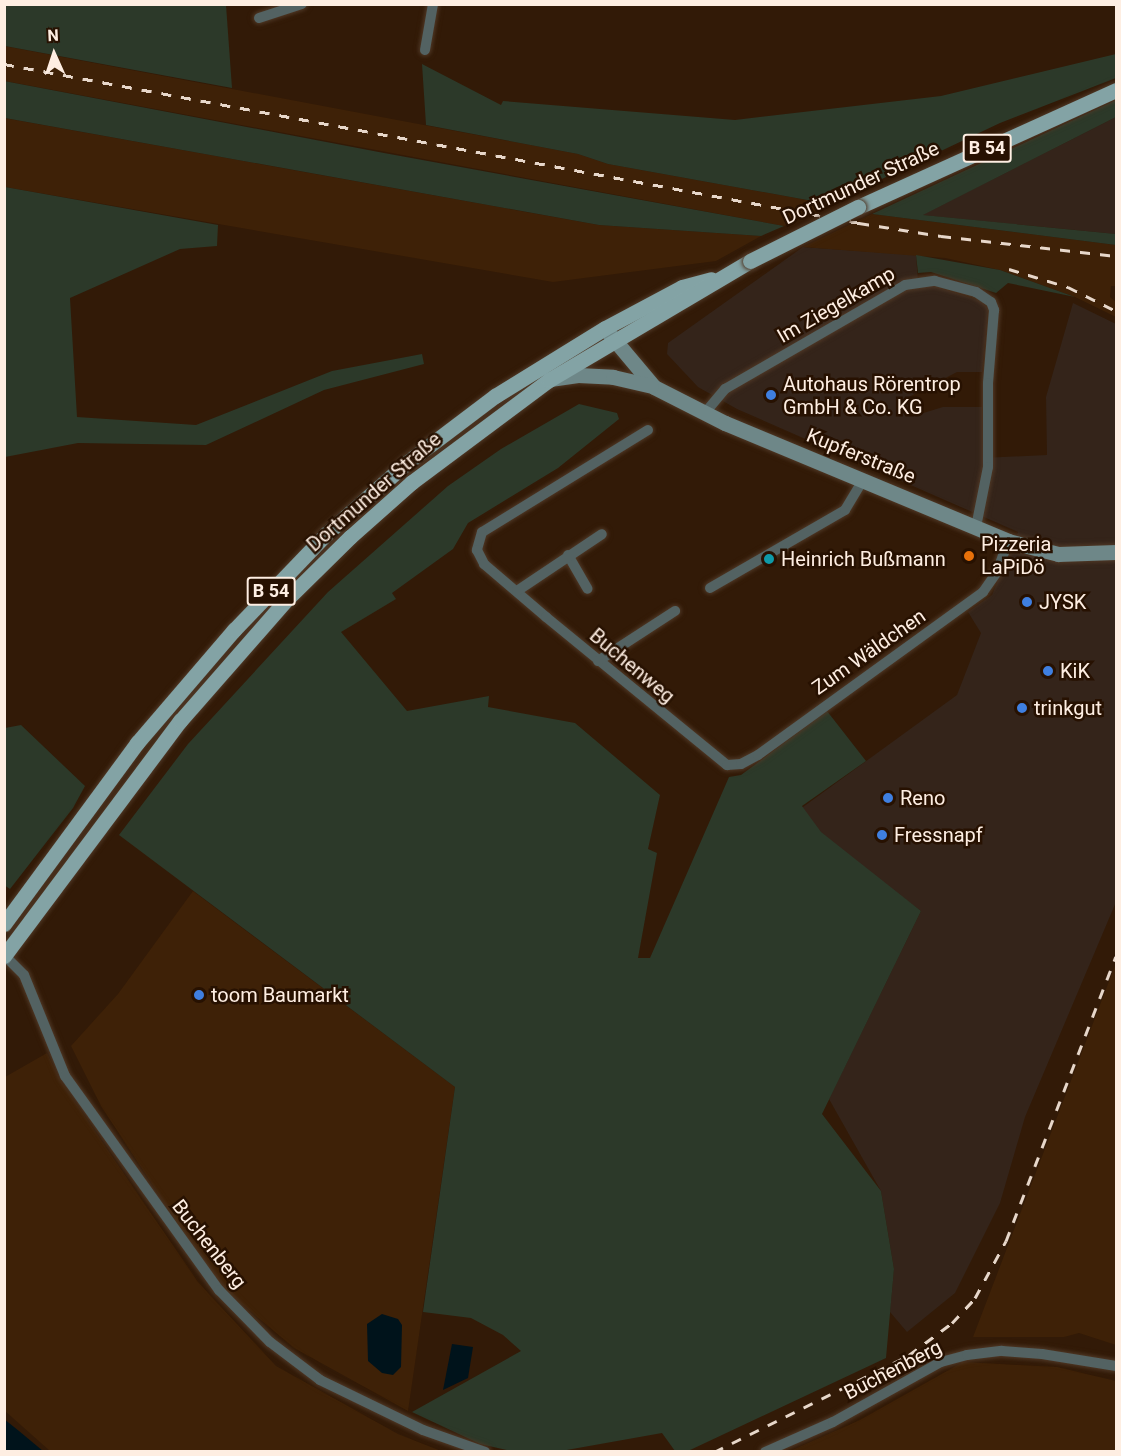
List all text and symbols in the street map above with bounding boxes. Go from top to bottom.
north arrow [24,24,84,84]
text: N [47,26,59,45]
road number: B 54 [962,133,1012,163]
street label: Dortmunder Straße [779,136,943,230]
street label: Im Ziegelkamp [773,262,899,348]
place label: Autohaus Rörentrop GmbH & Co. KG [783,372,961,419]
marker: Autohaus Rörentrop GmbH & Co. KG [764,388,778,402]
street label: Kupferstraße [803,423,919,489]
street label: Dortmunder Straße [302,427,446,557]
place label: Pizzeria LaPiDö [981,532,1051,579]
place label: Heinrich Bußmann [781,547,946,571]
marker: Pizzeria LaPiDö [962,549,976,563]
marker: Heinrich Bußmann [762,552,776,566]
road number: B 54 [246,576,296,606]
place label: JYSK [1039,590,1086,614]
marker: JYSK [1020,595,1034,609]
street label: Zum Wäldchen [808,604,930,700]
street label: Buchenweg [585,624,679,708]
place label: KiK [1060,659,1090,683]
marker: KiK [1041,664,1055,678]
place label: trinkgut [1034,696,1102,720]
marker: trinkgut [1015,701,1029,715]
place label: Reno [900,786,945,810]
marker: Reno [881,791,895,805]
place label: Fressnapf [894,823,983,847]
marker: Fressnapf [875,828,889,842]
place label: toom Baumarkt [211,983,349,1007]
marker: toom Baumarkt [192,988,206,1002]
street label: Buchenberg [167,1195,251,1293]
street label: Buchenberg [840,1335,946,1405]

